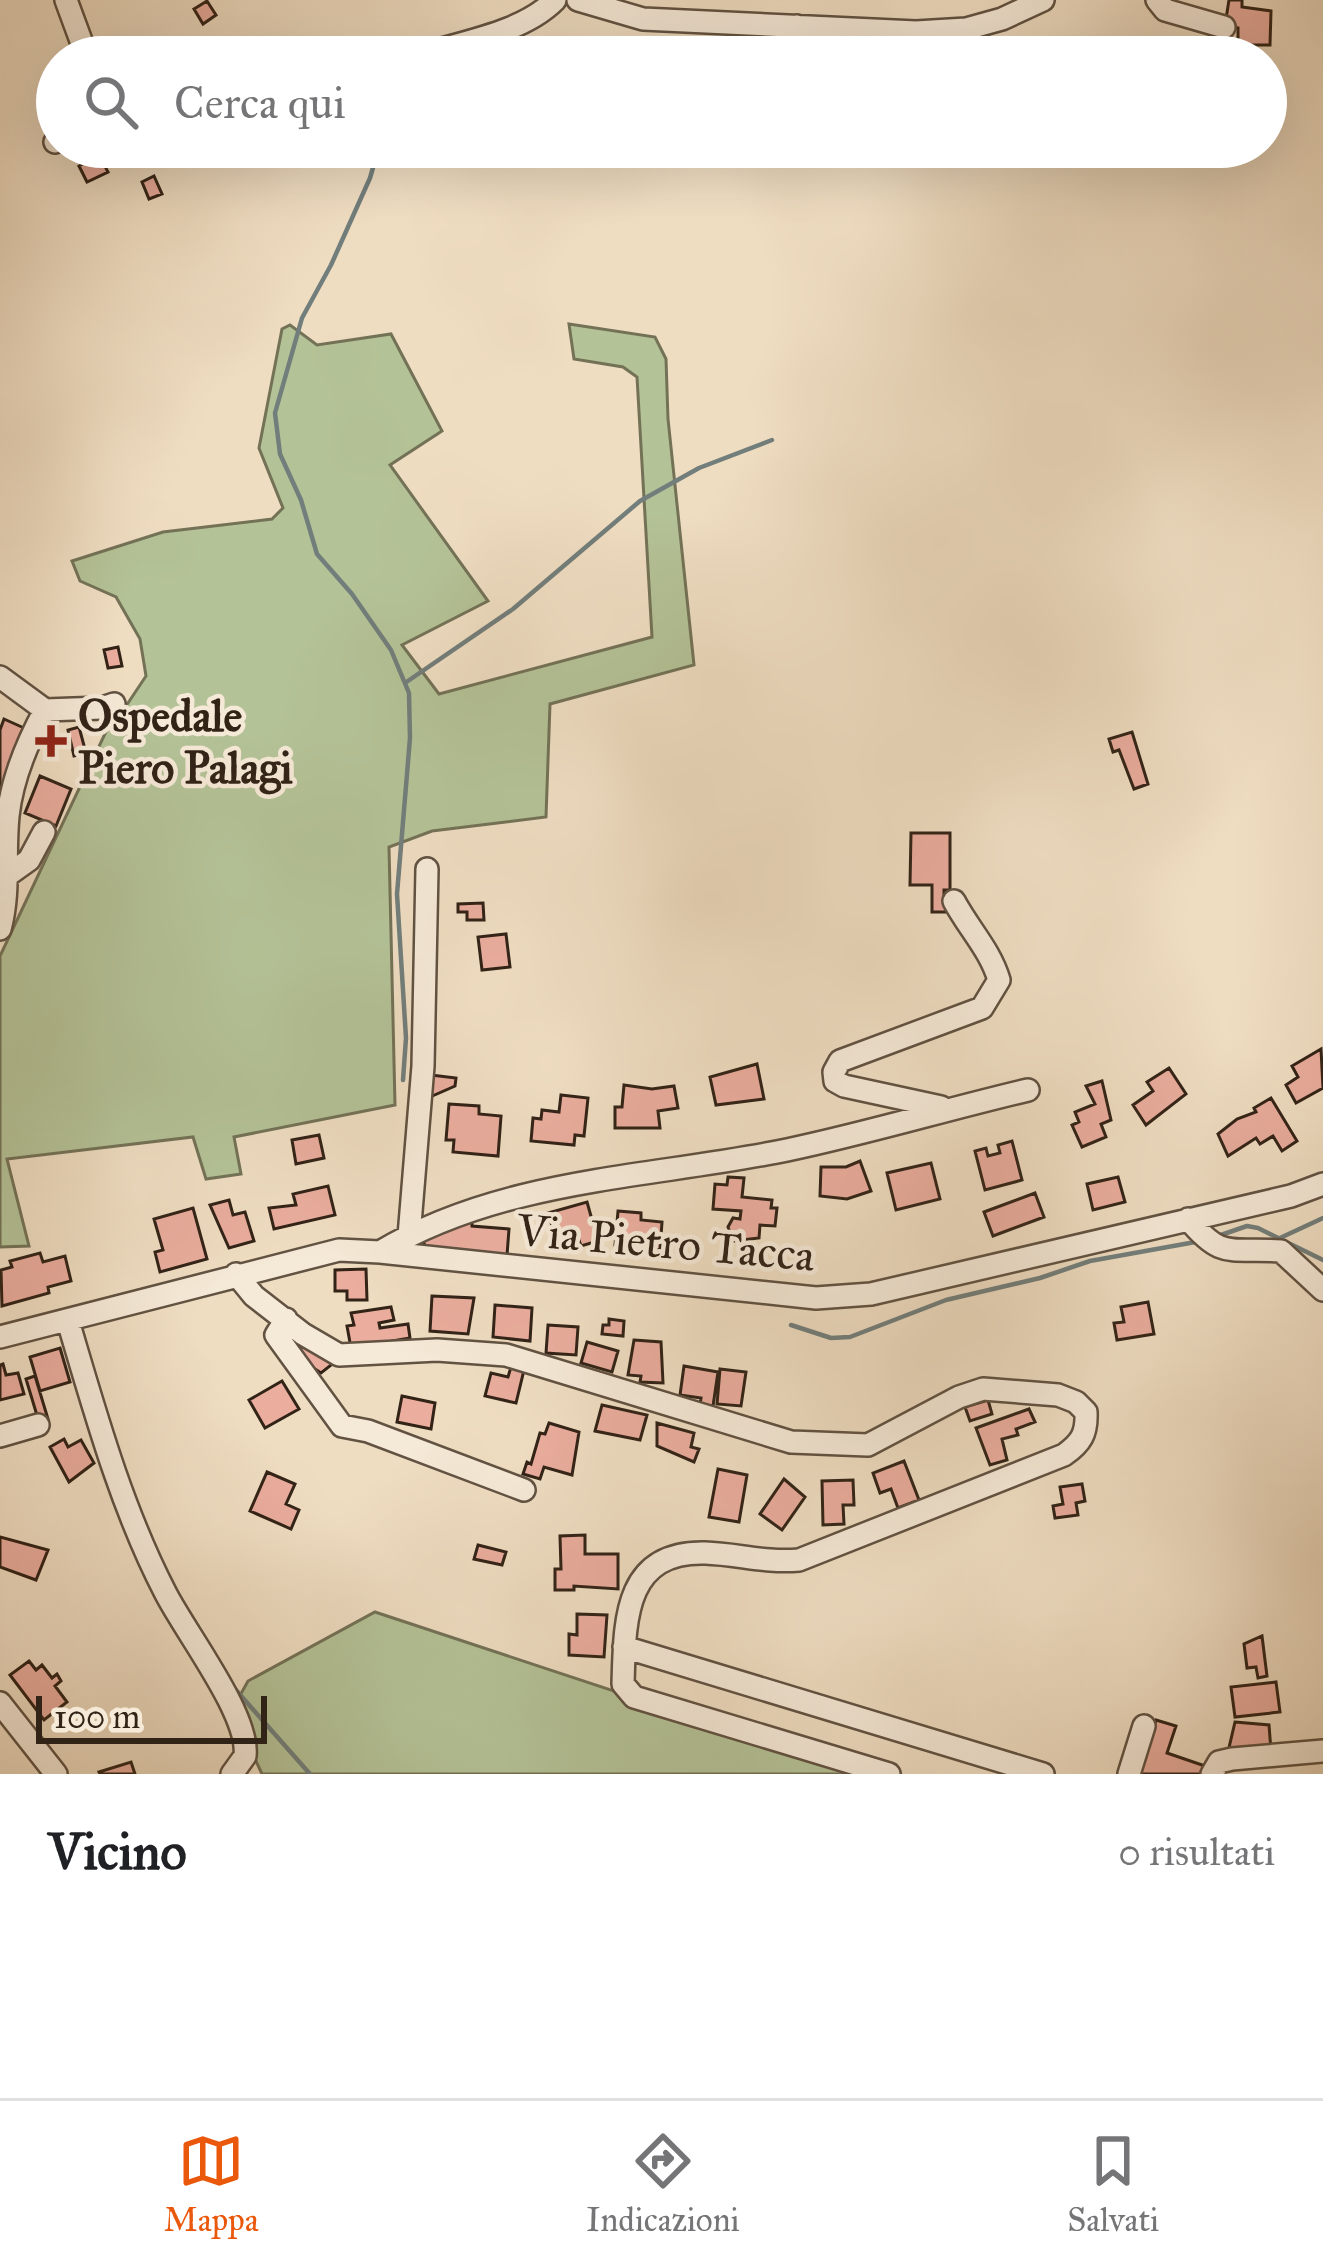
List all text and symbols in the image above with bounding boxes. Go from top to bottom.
search box [36,36,1287,168]
icon: search [78,69,144,135]
text: Cerca qui [174,75,346,130]
place label: Ospedale Piero Palagi [78,688,293,795]
marker: Ospedale Piero Palagi [35,725,67,757]
street label: Via Pietro Tacca [514,1202,817,1283]
scale bar [36,1690,267,1743]
text: 100 m [54,1697,140,1737]
text: Vicino [48,1821,186,1883]
text: 0 risultati [1118,1828,1275,1876]
tab: Mappa [164,2128,259,2240]
tab: Indicazioni [586,2128,740,2240]
tab: Salvati [1067,2128,1159,2240]

